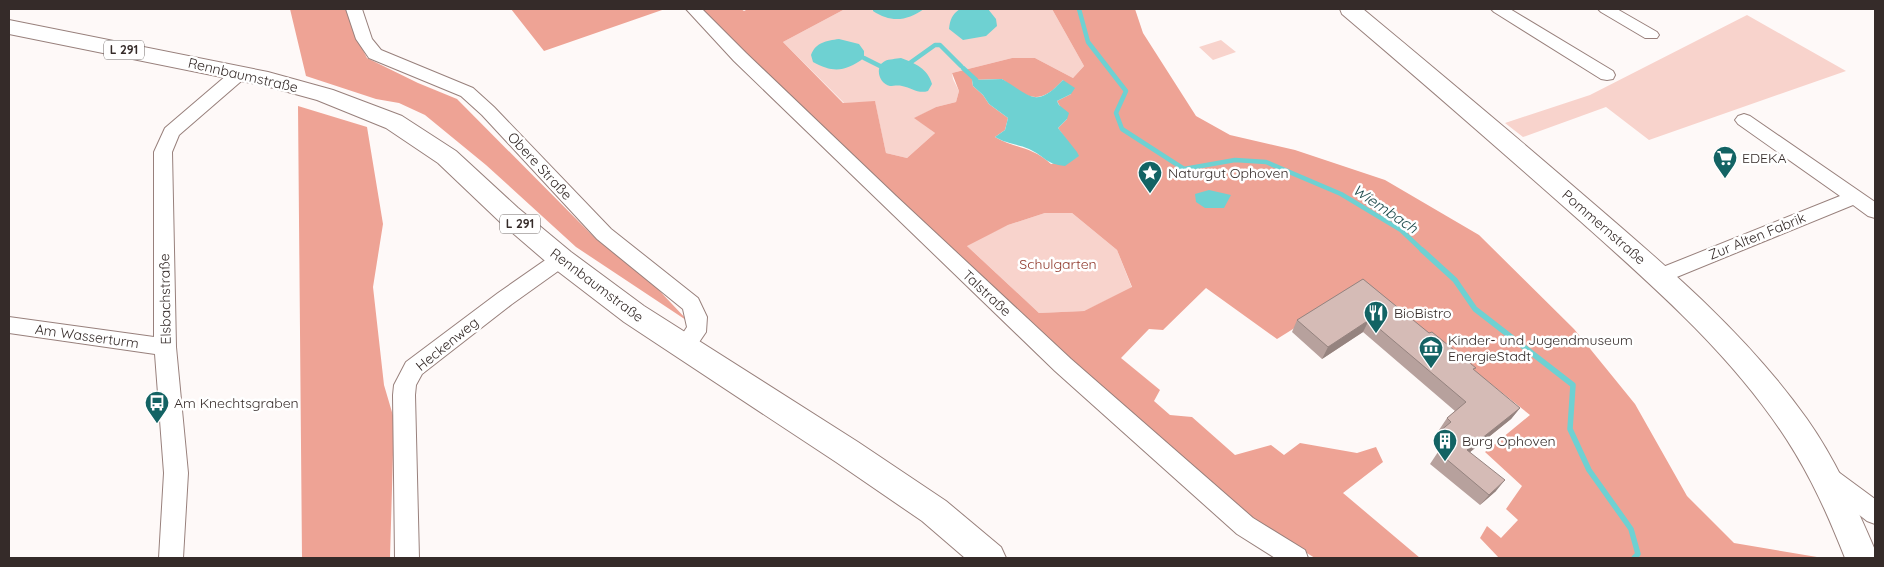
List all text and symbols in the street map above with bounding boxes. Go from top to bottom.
road number: L 291 [104,40,144,60]
street label: Rennbaumstraße [186,54,300,96]
street label: Obere Straße [504,128,576,204]
supermarket icon: EDEKA [1712,145,1738,179]
place label: EDEKA [1742,149,1786,167]
place icon: Naturgut Ophoven [1137,160,1163,194]
place label: Naturgut Ophoven [1168,164,1289,182]
water label: Wiembach [1349,180,1422,238]
street label: Pommernstraße [1558,186,1650,268]
street label: Zur Alten Fabrik [1706,208,1808,264]
road number: L 291 [500,214,540,233]
street label: Rennbaumstraße [547,244,647,326]
street label: Elsbachstraße [155,253,175,345]
park label: Schulgarten [1019,255,1097,273]
street label: Talstraße [959,266,1015,320]
restaurant icon: BioBistro [1363,300,1389,334]
place label: BioBistro [1394,304,1452,322]
street label: Heckenweg [412,313,482,375]
street label: Am Wasserturm [34,320,140,352]
place label: Kinder- und Jugendmuseum EnergieStadt [1448,331,1633,365]
museum icon: Kinder- und Jugendmuseum EnergieStadt [1418,335,1444,369]
bus stop icon: Am Knechtsgraben [144,390,170,424]
place label: Am Knechtsgraben [174,394,299,412]
building icon: Burg Ophoven [1432,428,1458,462]
place label: Burg Ophoven [1462,432,1556,450]

